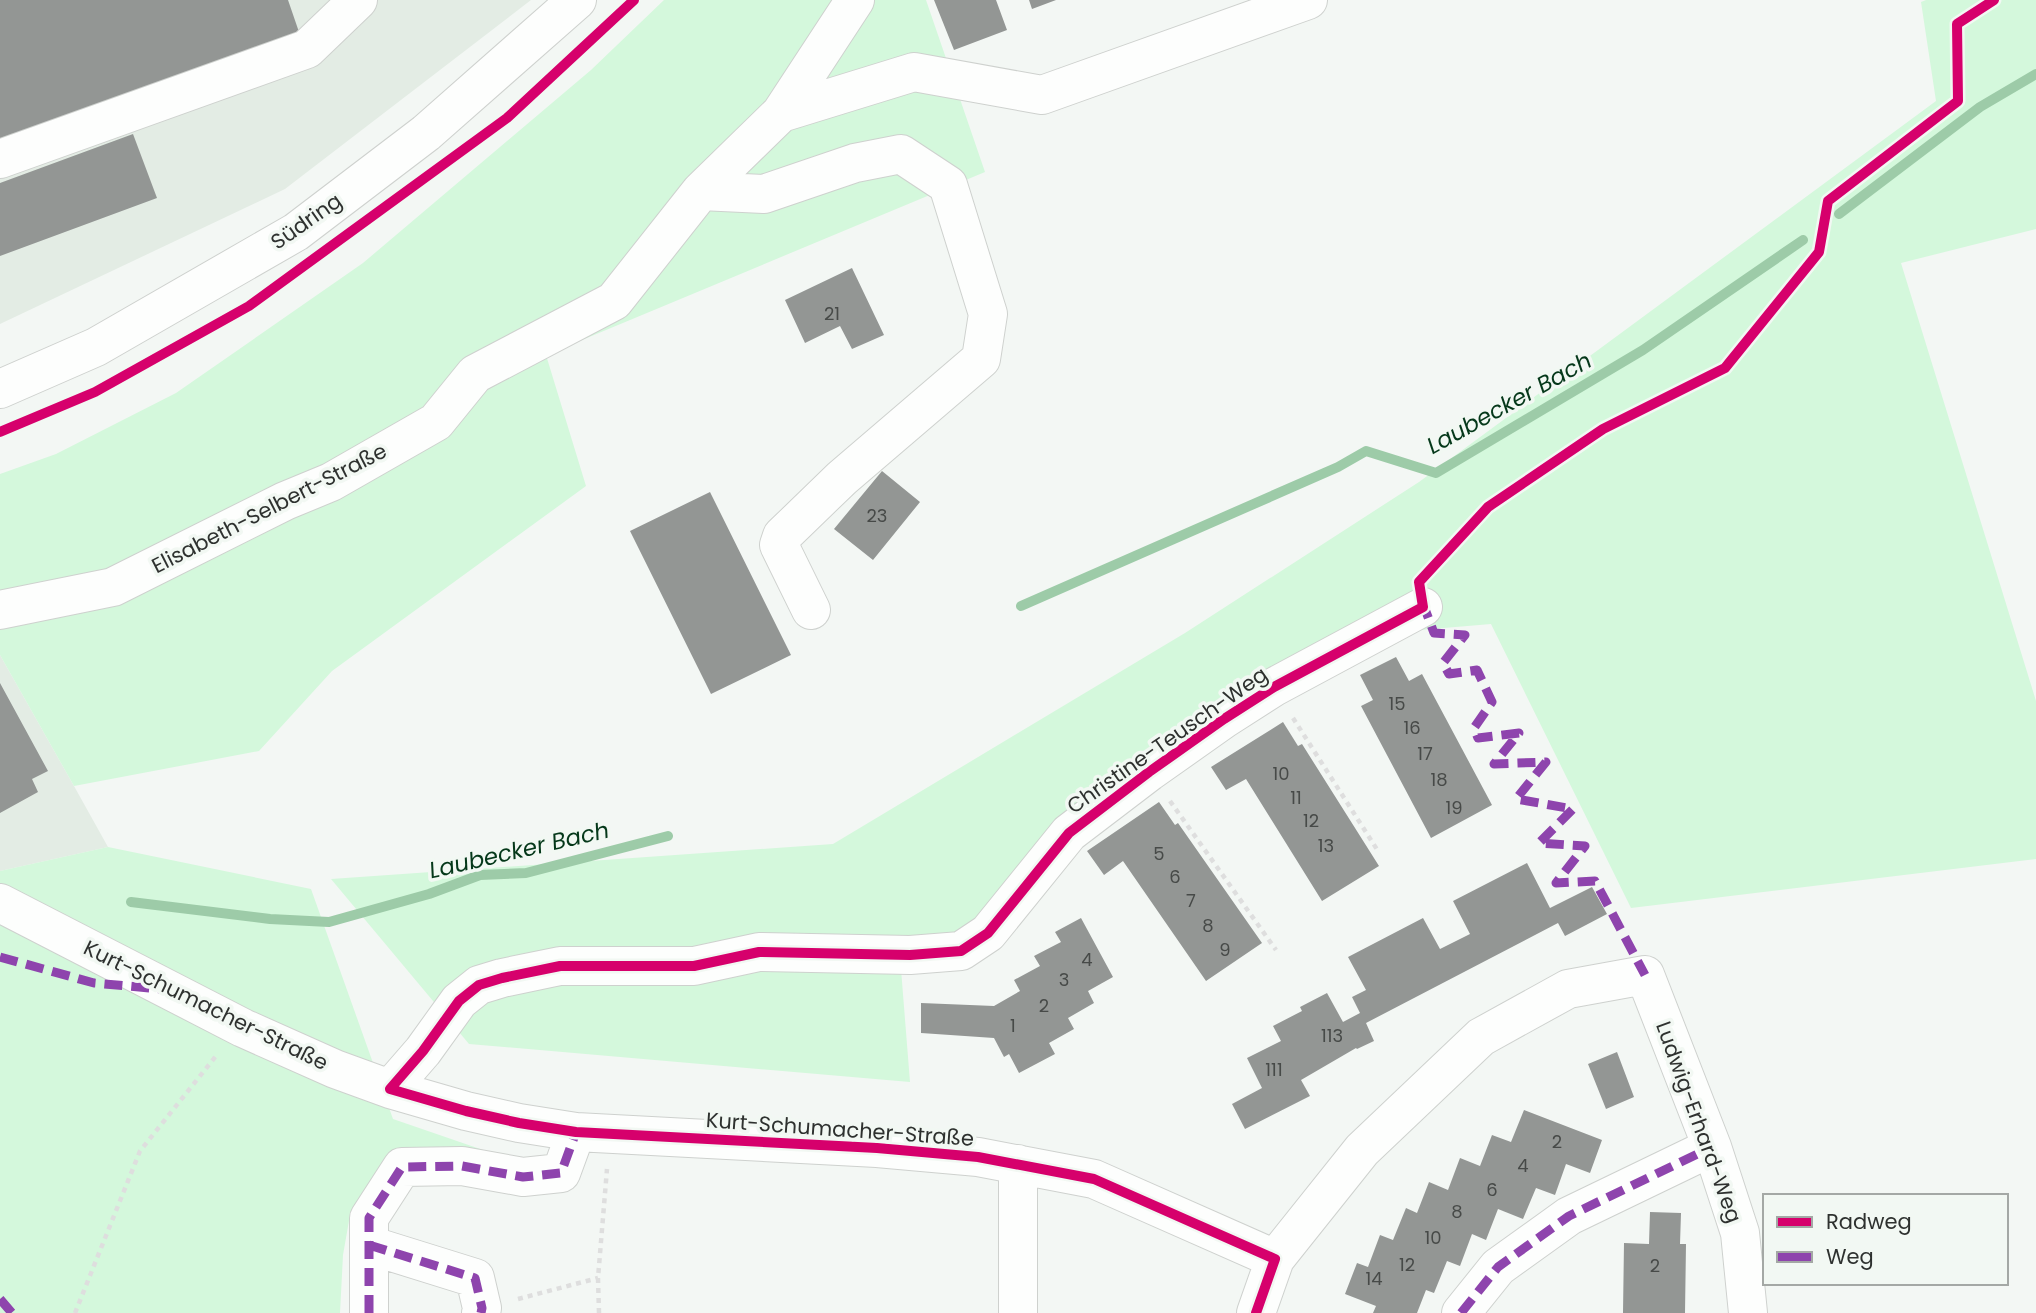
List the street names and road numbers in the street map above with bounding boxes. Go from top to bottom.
street label: Südring [265,186,347,256]
street label: Elisabeth-Selbert-Straße [146,436,392,580]
street label: Christine-Teusch-Weg [1061,660,1273,820]
street label: Kurt-Schumacher-Straße [79,933,333,1077]
street label: Ludwig-Erhard-Weg [1649,1017,1749,1227]
street label: Kurt-Schumacher-Straße [705,1105,975,1153]

